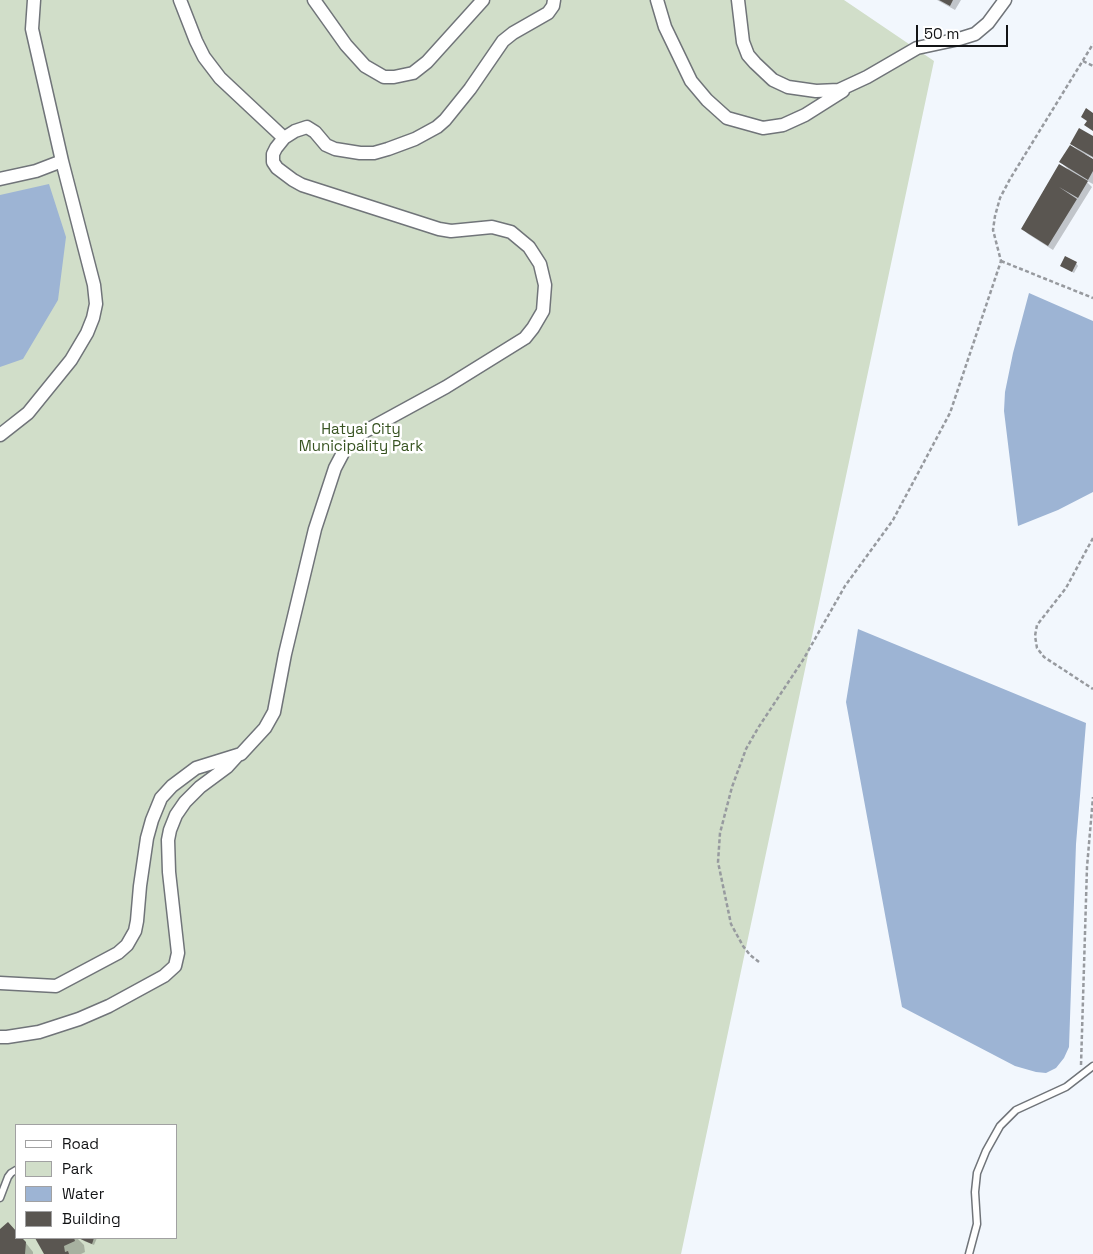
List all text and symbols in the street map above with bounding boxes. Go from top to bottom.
scale bar [918,15,1010,47]
text: 50 m [924,24,959,43]
park label: Hatyai City Municipality Park [299,421,423,456]
legend [15,1124,178,1239]
text: Road [62,1134,99,1153]
text: Park [62,1159,93,1178]
text: Water [62,1184,104,1203]
text: Building [62,1209,121,1228]

